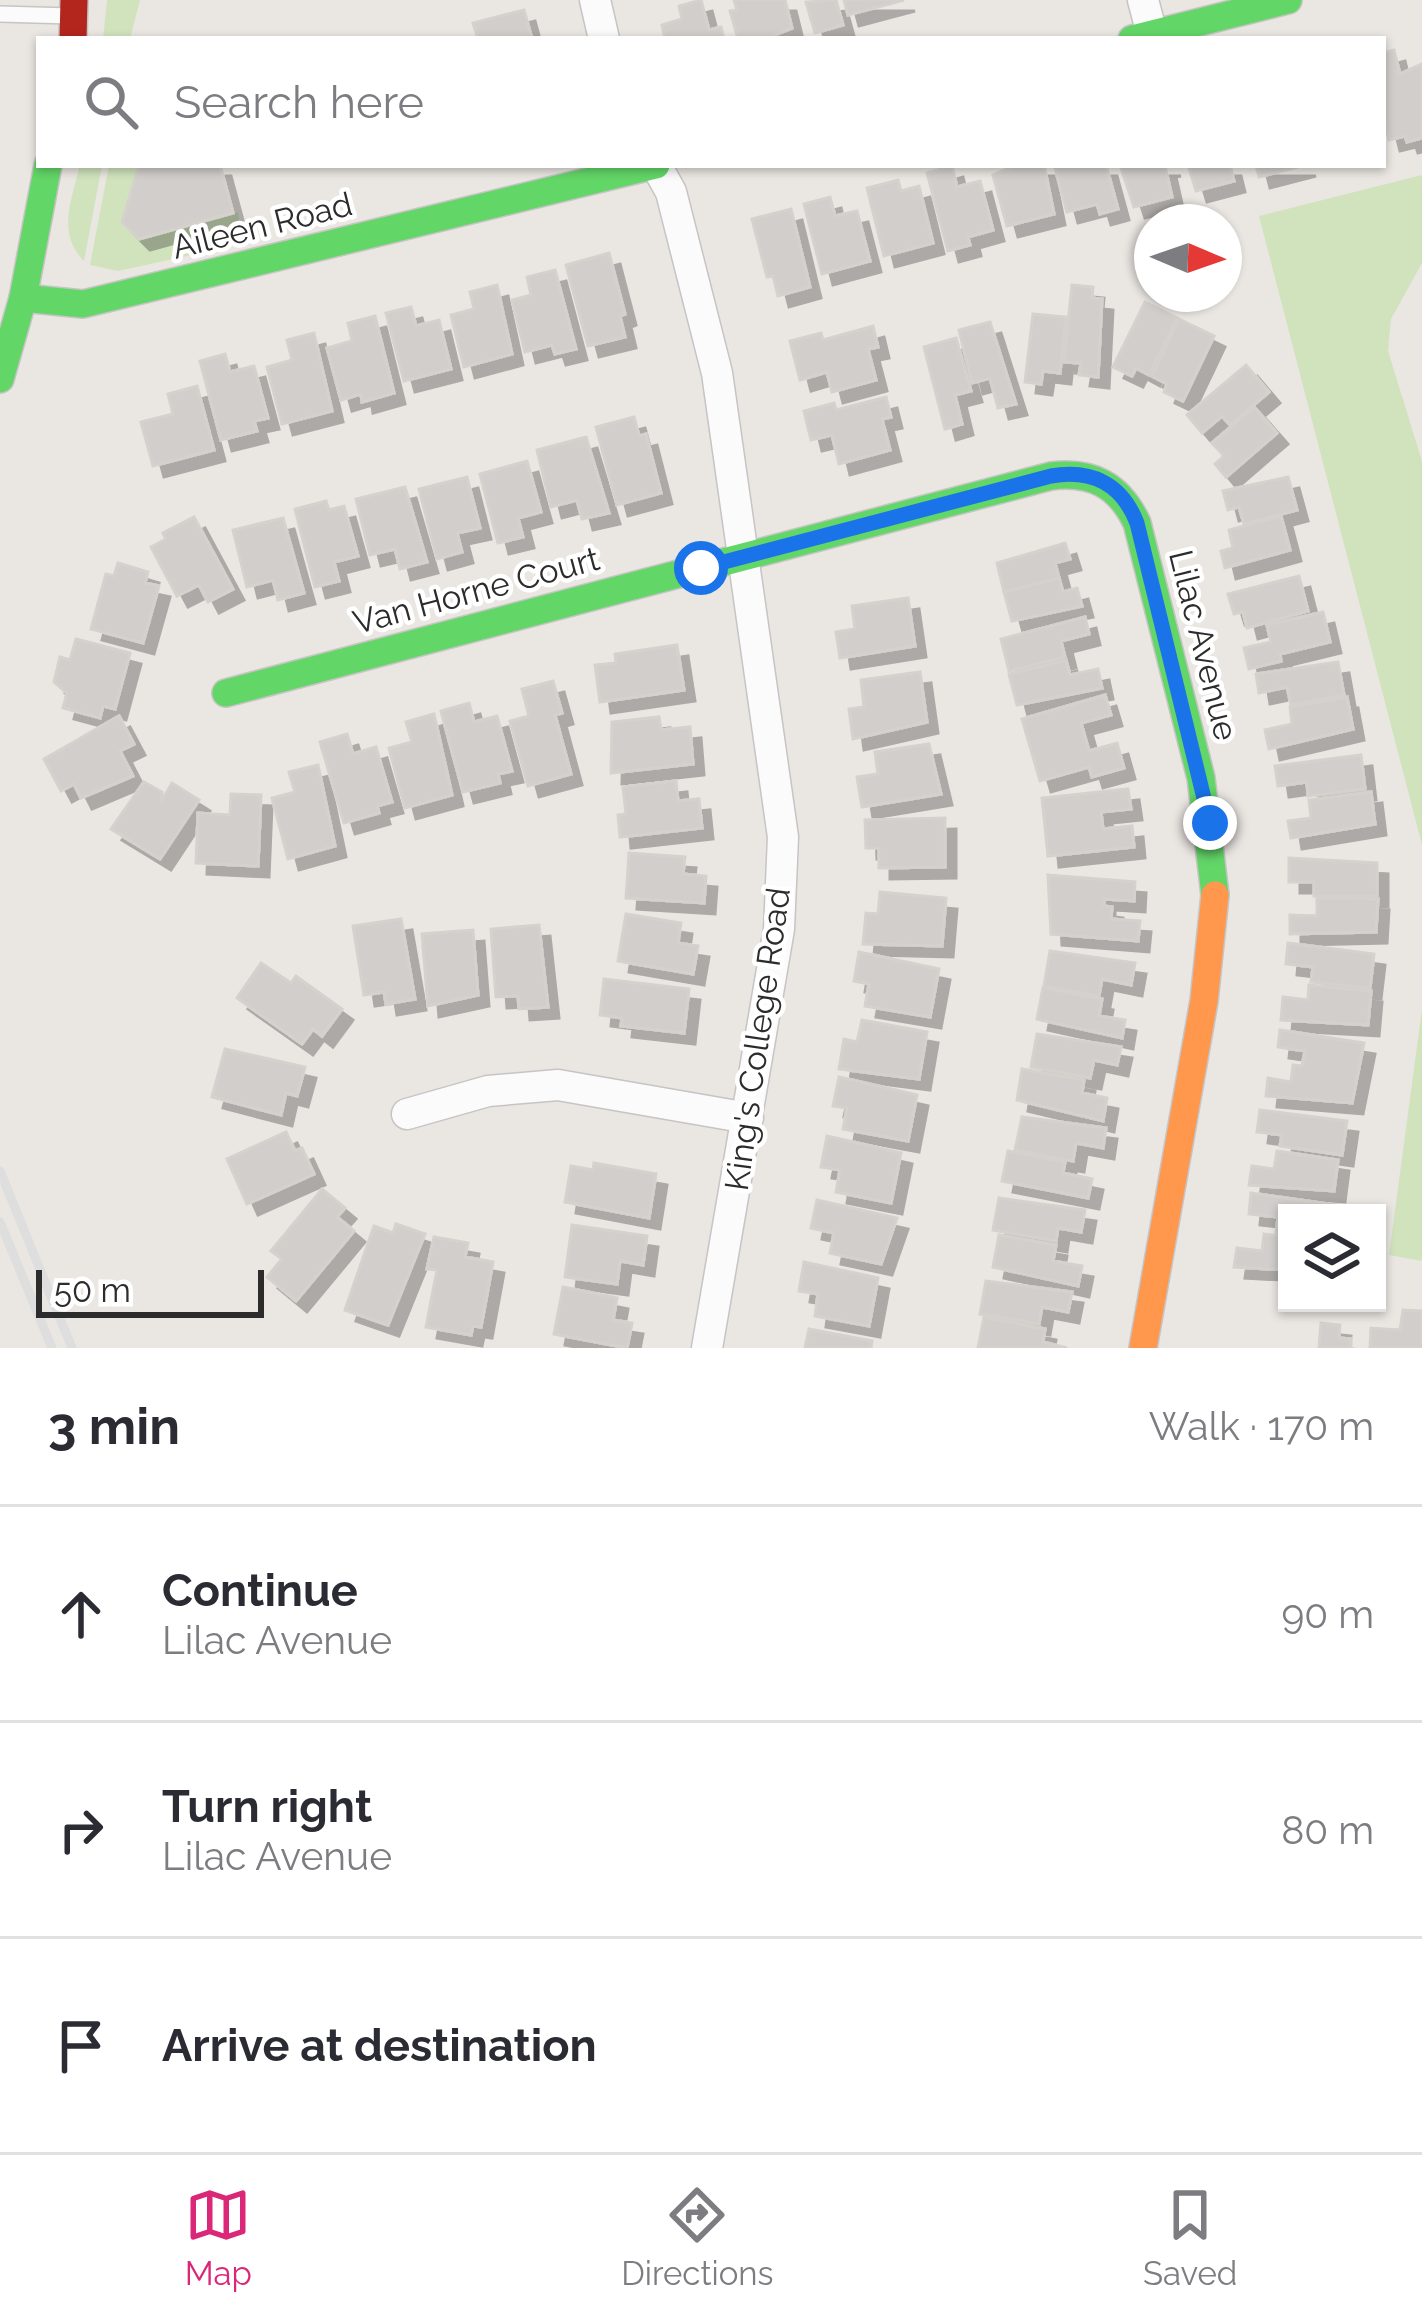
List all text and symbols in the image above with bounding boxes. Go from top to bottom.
search box [36,36,1386,168]
icon: search [78,69,144,135]
text: Search here [174,76,424,129]
street label: Aileen Road [168,184,356,267]
north arrow [1134,204,1242,312]
street label: Van Horne Court [349,539,603,642]
route start [674,541,728,595]
street label: Lilac Avenue [1161,546,1246,744]
route end [1183,796,1237,850]
street label: King's College Road [717,885,798,1193]
map controls [1278,1204,1386,1312]
button: layers [1278,1204,1386,1312]
scale bar [36,1264,264,1317]
text: 50 m [54,1271,131,1310]
text: 3 min [48,1396,180,1456]
text: Walk · 170 m [1149,1403,1374,1449]
text: Continue [162,1564,358,1617]
icon: ahead [48,1581,114,1647]
text: 90 m [1281,1591,1374,1637]
text: Lilac Avenue [162,1617,392,1663]
text: Turn right [162,1780,372,1833]
icon: right [48,1797,114,1863]
text: 80 m [1281,1807,1374,1853]
text: Lilac Avenue [162,1833,392,1879]
icon: arrive [48,2013,114,2079]
text: Arrive at destination [162,2019,597,2072]
tab: Map [185,2182,252,2293]
tab: Directions [621,2182,774,2293]
tab: Saved [1143,2182,1237,2293]

